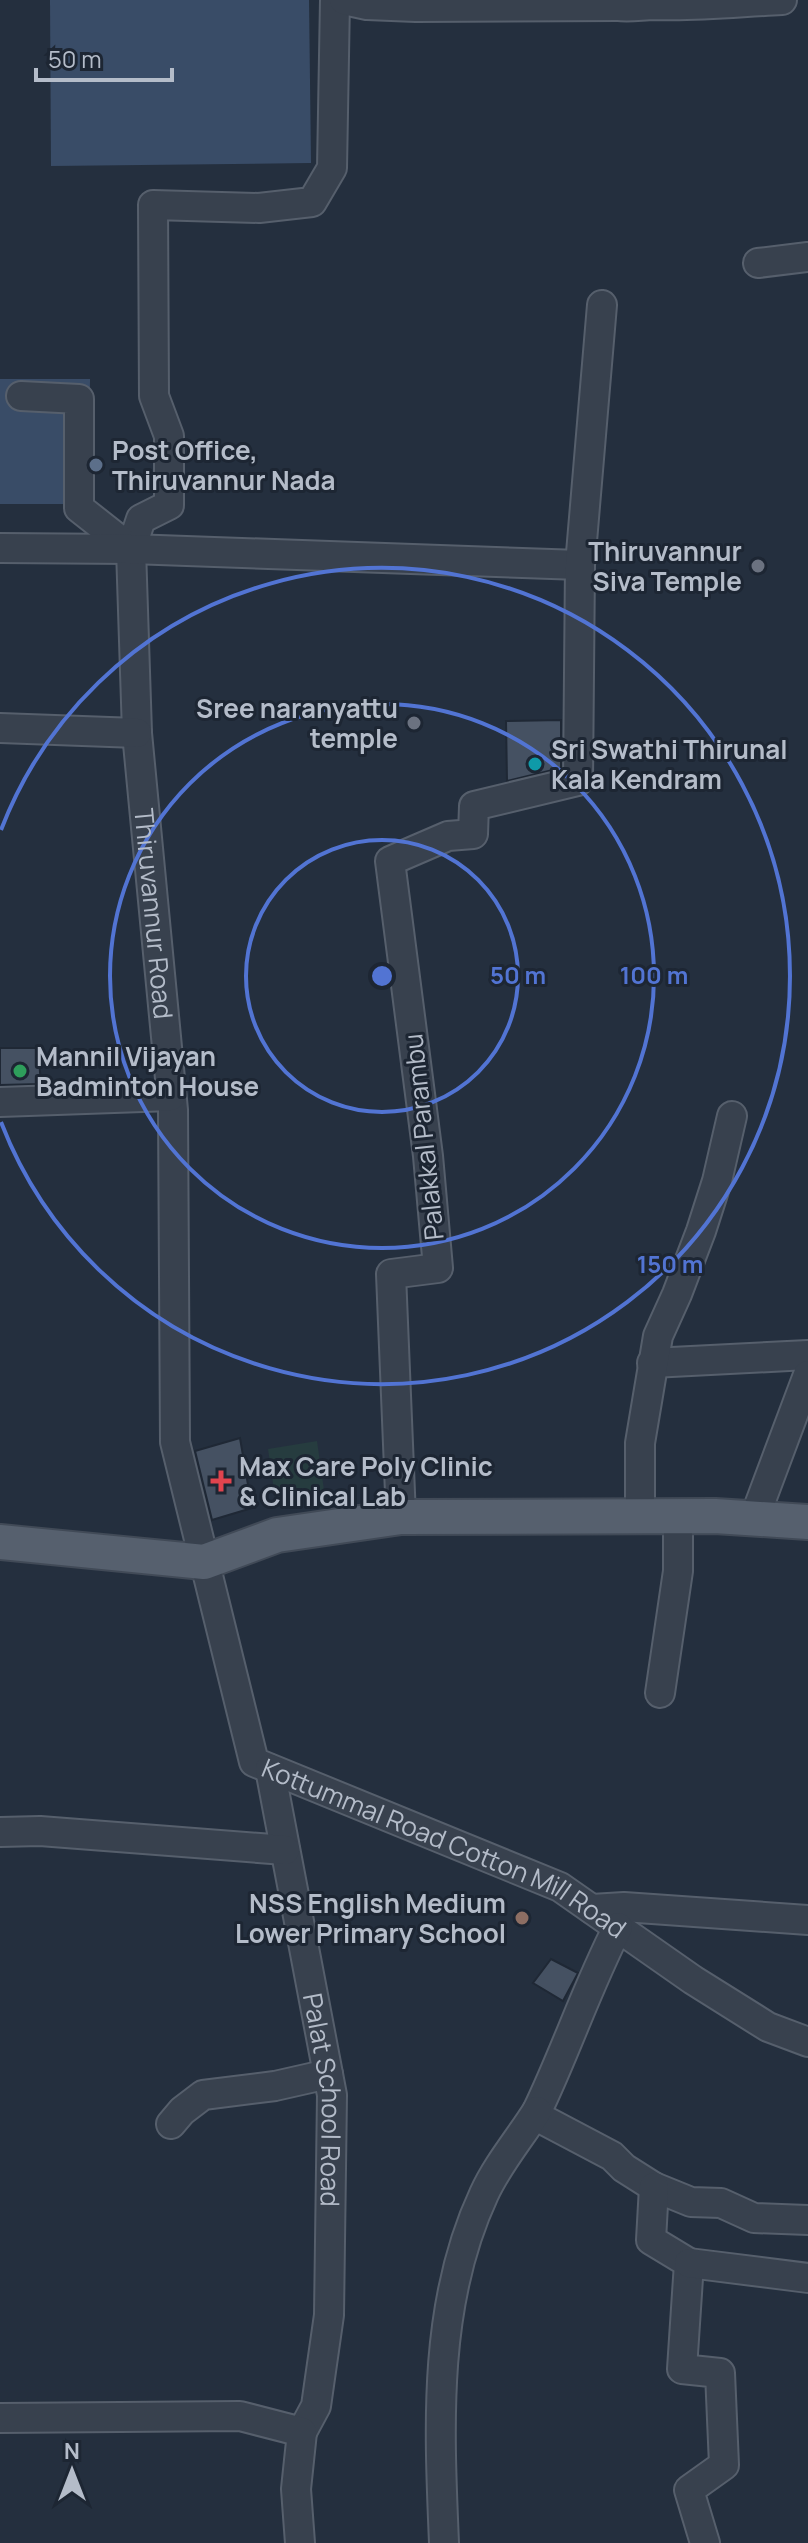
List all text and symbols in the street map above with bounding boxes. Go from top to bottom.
scale bar [36,32,172,82]
text: 50 m [48,42,102,75]
place label: Post Office, Thiruvannur Nada [112,432,336,498]
marker: Post Office, Thiruvannur Nada [87,456,105,474]
place label: Thiruvannur Siva Temple [588,533,742,599]
marker: Thiruvannur Siva Temple [749,557,767,575]
place label: Sree naranyattu temple [196,690,398,756]
marker: Sree naranyattu temple [405,714,423,732]
place label: Sri Swathi Thirunal Kala Kendram [551,731,788,797]
marker: Sri Swathi Thirunal Kala Kendram [526,755,544,773]
street label: Thiruvannur Road [126,807,182,1020]
text: 50 m [490,958,546,991]
text: 100 m [620,958,688,991]
centre of rings [368,962,396,990]
street label: Palakkal Parambu [394,1032,452,1242]
place label: Mannil Vijayan Badminton House [36,1038,259,1104]
marker: Mannil Vijayan Badminton House [11,1062,29,1080]
text: 150 m [637,1247,703,1280]
place label: Max Care Poly Clinic & Clinical Lab [239,1448,493,1514]
marker: Max Care Poly Clinic & Clinical Lab [210,1470,232,1492]
street label: Kottummal Road Cotton Mill Road [257,1749,634,1946]
place label: NSS English Medium Lower Primary School [235,1885,506,1951]
marker: NSS English Medium Lower Primary School [513,1909,531,1927]
street label: Palat School Road [295,1990,350,2207]
north arrow [32,2431,112,2511]
text: N [64,2436,80,2466]

